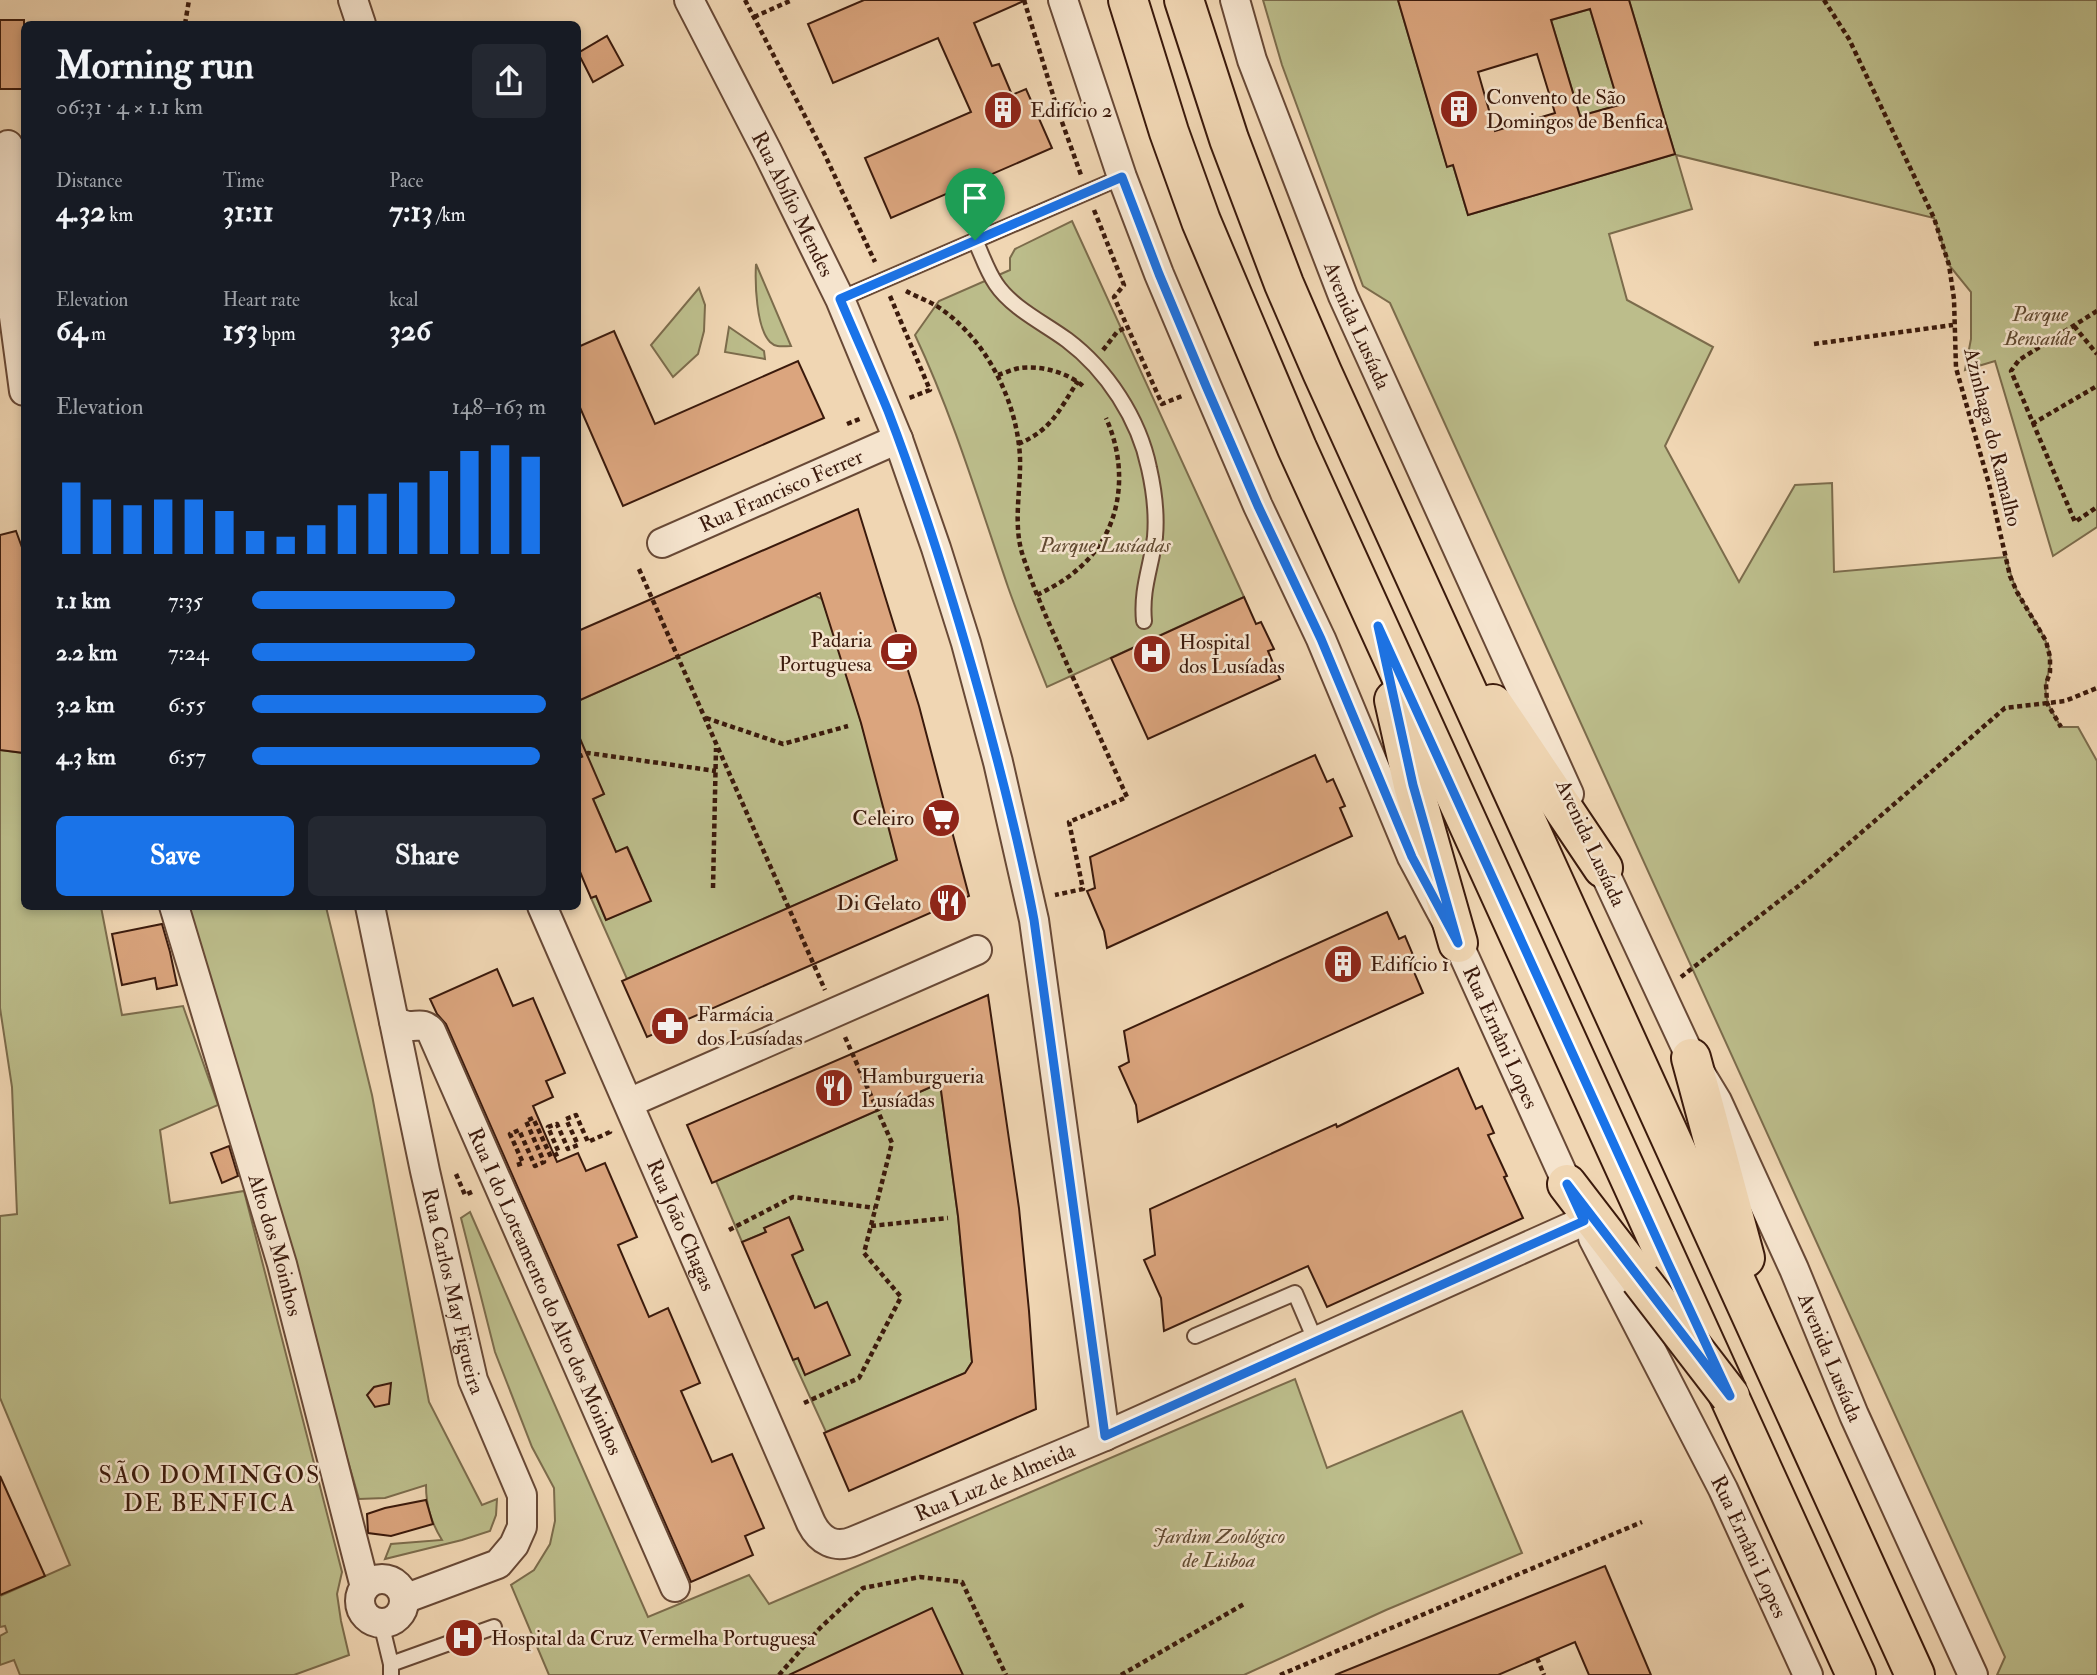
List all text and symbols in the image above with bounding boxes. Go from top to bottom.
text: Morning run [56,42,254,90]
button: share [472,44,546,118]
place label: Convento de São Domingos de Benfica [1486,84,1664,135]
building icon: Convento de São Domingos de Benfica [1438,88,1480,130]
building icon: Edifício 2 [982,89,1024,131]
text: 06:31 · 4 × 1.1 km [56,92,203,121]
place label: Edifício 2 [1030,97,1112,124]
street label: Rua Abílio Mendes [745,127,840,282]
pin [945,168,1005,240]
text: Distance [56,169,122,193]
text: Time [223,169,264,193]
text: Pace [389,169,423,193]
icon: arrive [956,179,994,217]
text: 4.32 [56,193,105,230]
text: 31:11 [223,193,274,230]
text: 7:13 [389,193,433,230]
text: km [105,203,133,227]
text: /km [433,203,465,227]
street label: Avenida Lusíada [1317,257,1397,394]
text: Elevation [56,288,128,312]
text: Heart rate [223,288,300,312]
text: kcal [389,288,418,312]
park label: Parque Bensaúde [2003,301,2077,352]
text: 64 [56,312,87,349]
text: 153 [223,312,258,349]
text: 326 [389,312,431,349]
text: m [87,322,106,346]
text: bpm [258,322,296,346]
street label: Azinhaga do Ramalho [1957,344,2028,529]
text: Elevation [56,392,144,421]
text: 148–163 m [452,392,546,421]
street label: Rua Francisco Ferrer [695,443,868,539]
park label: Parque Lusíadas [1038,532,1172,559]
text: 1.1 km [56,586,111,615]
text: 7:35 [168,586,203,615]
place label: Padaria Portuguesa [779,627,872,678]
place label: Hospital dos Lusíadas [1179,629,1285,680]
cafe icon: Padaria Portuguesa [878,631,920,673]
hospital icon: Hospital dos Lusíadas [1131,633,1173,675]
text: 2.2 km [56,638,117,667]
text: 7:24 [168,638,208,667]
text: 3.2 km [56,690,115,719]
text: 6:55 [168,690,206,719]
text: 4.3 km [56,742,116,771]
text: 6:57 [168,742,206,771]
street label: Avenida Lusíada [1549,775,1632,911]
supermarket icon: Celeiro [920,797,962,839]
place label: Celeiro [852,805,914,832]
button: Save [56,816,294,896]
button: Share [308,816,546,896]
restaurant icon: Di Gelato [927,882,969,924]
place label: Di Gelato [837,890,921,917]
building icon: Edifício 1 [1322,943,1364,985]
place label: Edifício 1 [1370,951,1449,978]
street label: Rua Ernâni Lopes [1456,962,1544,1113]
place label: Farmácia dos Lusíadas [697,1001,803,1052]
pharmacy icon: Farmácia dos Lusíadas [649,1005,691,1047]
place label: Hamburgueria Lusíadas [861,1063,984,1114]
restaurant icon: Hamburgueria Lusíadas [813,1067,855,1109]
street label: Rua I do Loteamento do Alto dos Moinhos [461,1124,628,1460]
street label: Rua João Chagas [640,1155,721,1295]
street label: Alto dos Moinhos [241,1170,308,1319]
street label: Rua Carlos May Figueira [415,1186,491,1399]
street label: Avenida Lusíada [1791,1288,1868,1427]
street label: Rua Luz de Almeida [911,1437,1080,1528]
district label: SÃO DOMINGOS DE BENFICA [99,1460,321,1519]
street label: Rua Ernâni Lopes [1704,1471,1793,1622]
park label: Jardim Zoológico de Lisboa [1153,1523,1285,1574]
hospital icon: Hospital da Cruz Vermelha Portuguesa [443,1617,485,1659]
place label: Hospital da Cruz Vermelha Portuguesa [491,1625,816,1652]

